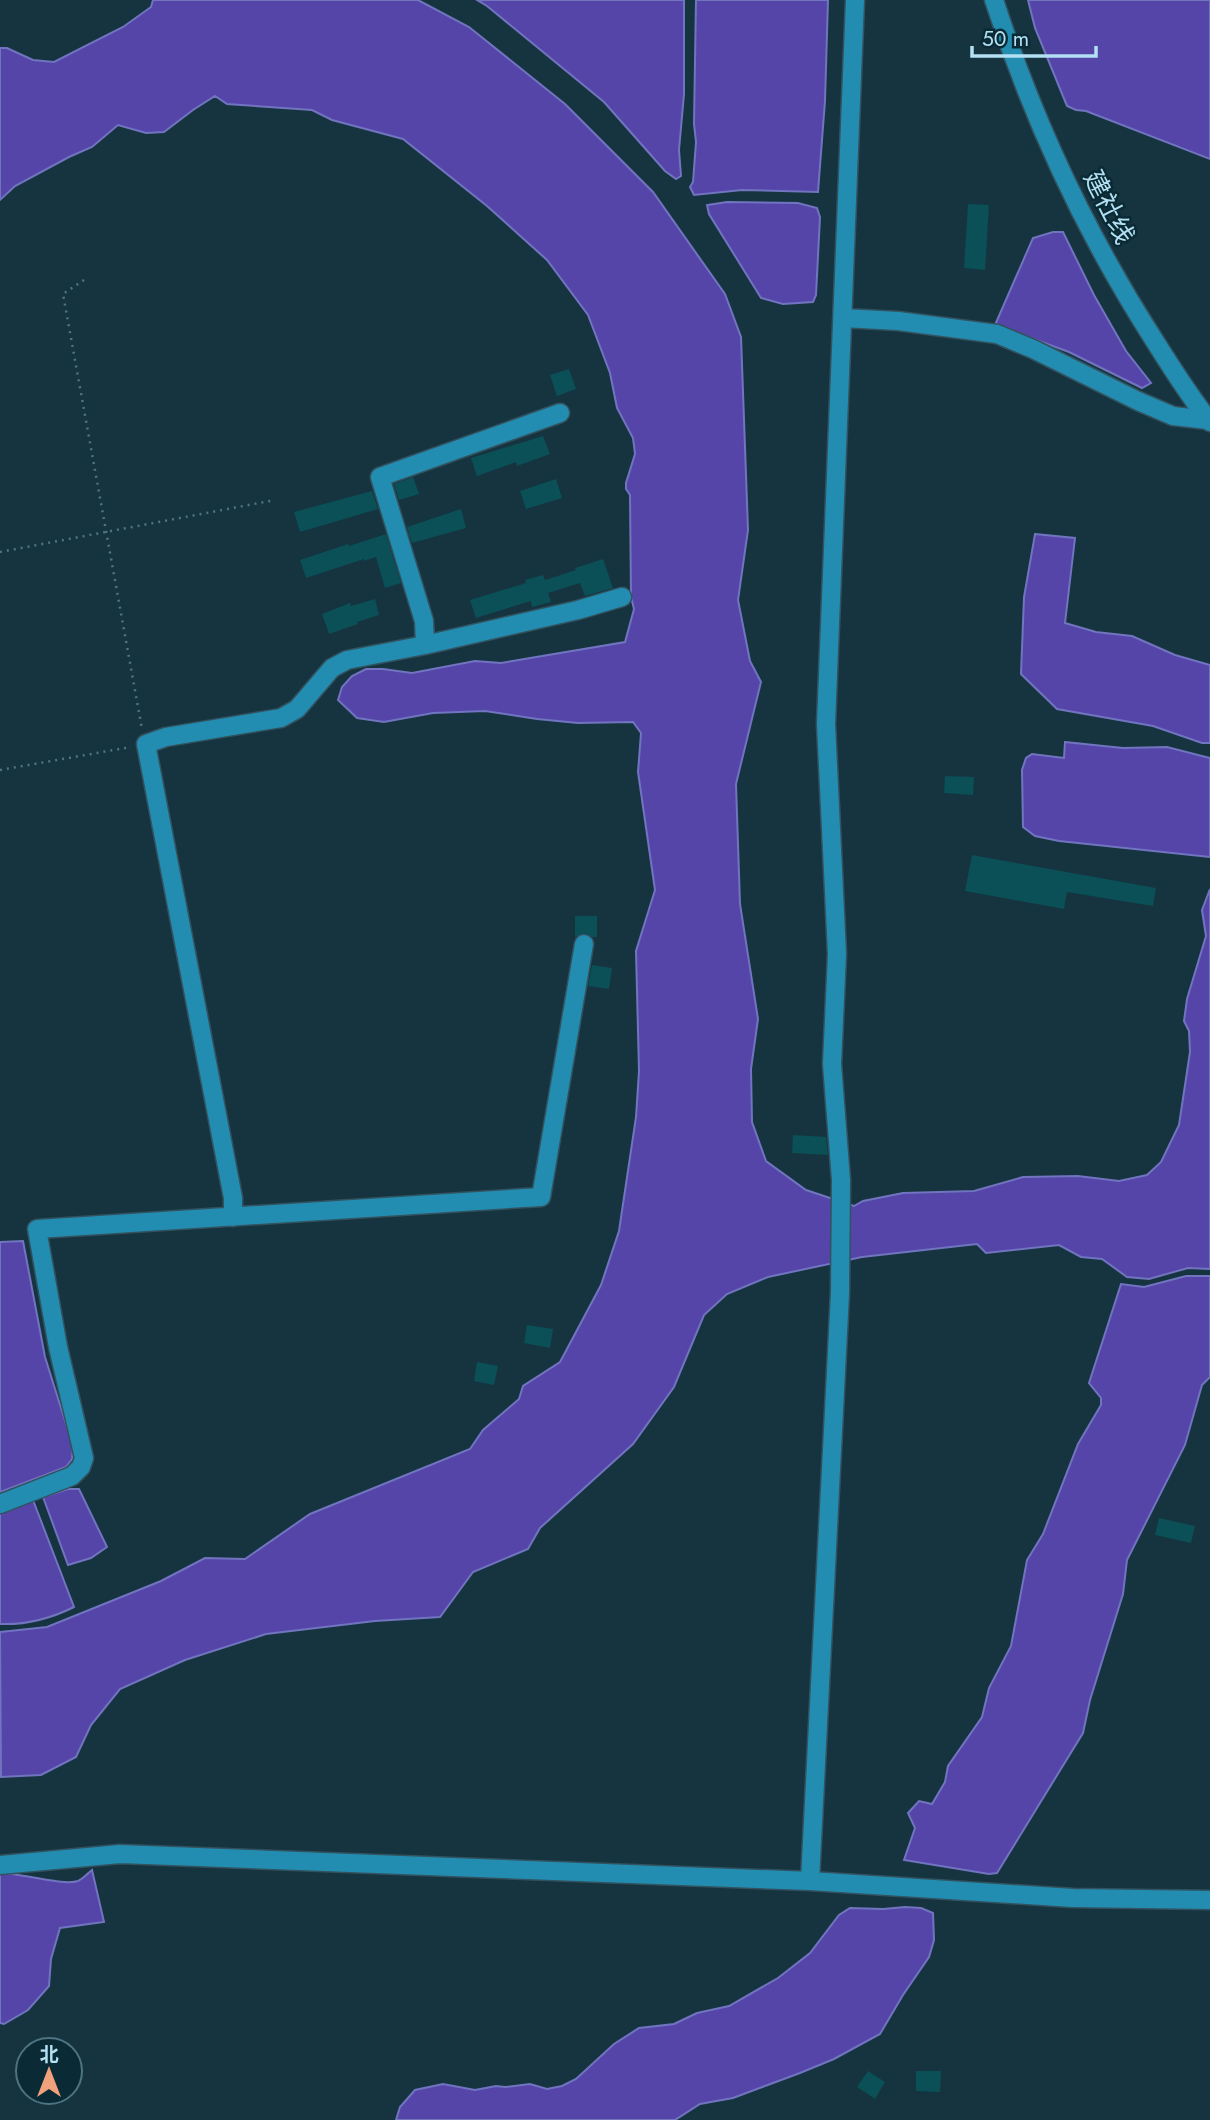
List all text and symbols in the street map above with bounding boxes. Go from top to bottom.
scale bar [972,14,1096,58]
text: 50 m [982,24,1029,54]
street label: 建社线 [1074,164,1144,250]
north arrow [14,2036,84,2106]
text: 北 [39,2041,59,2068]

